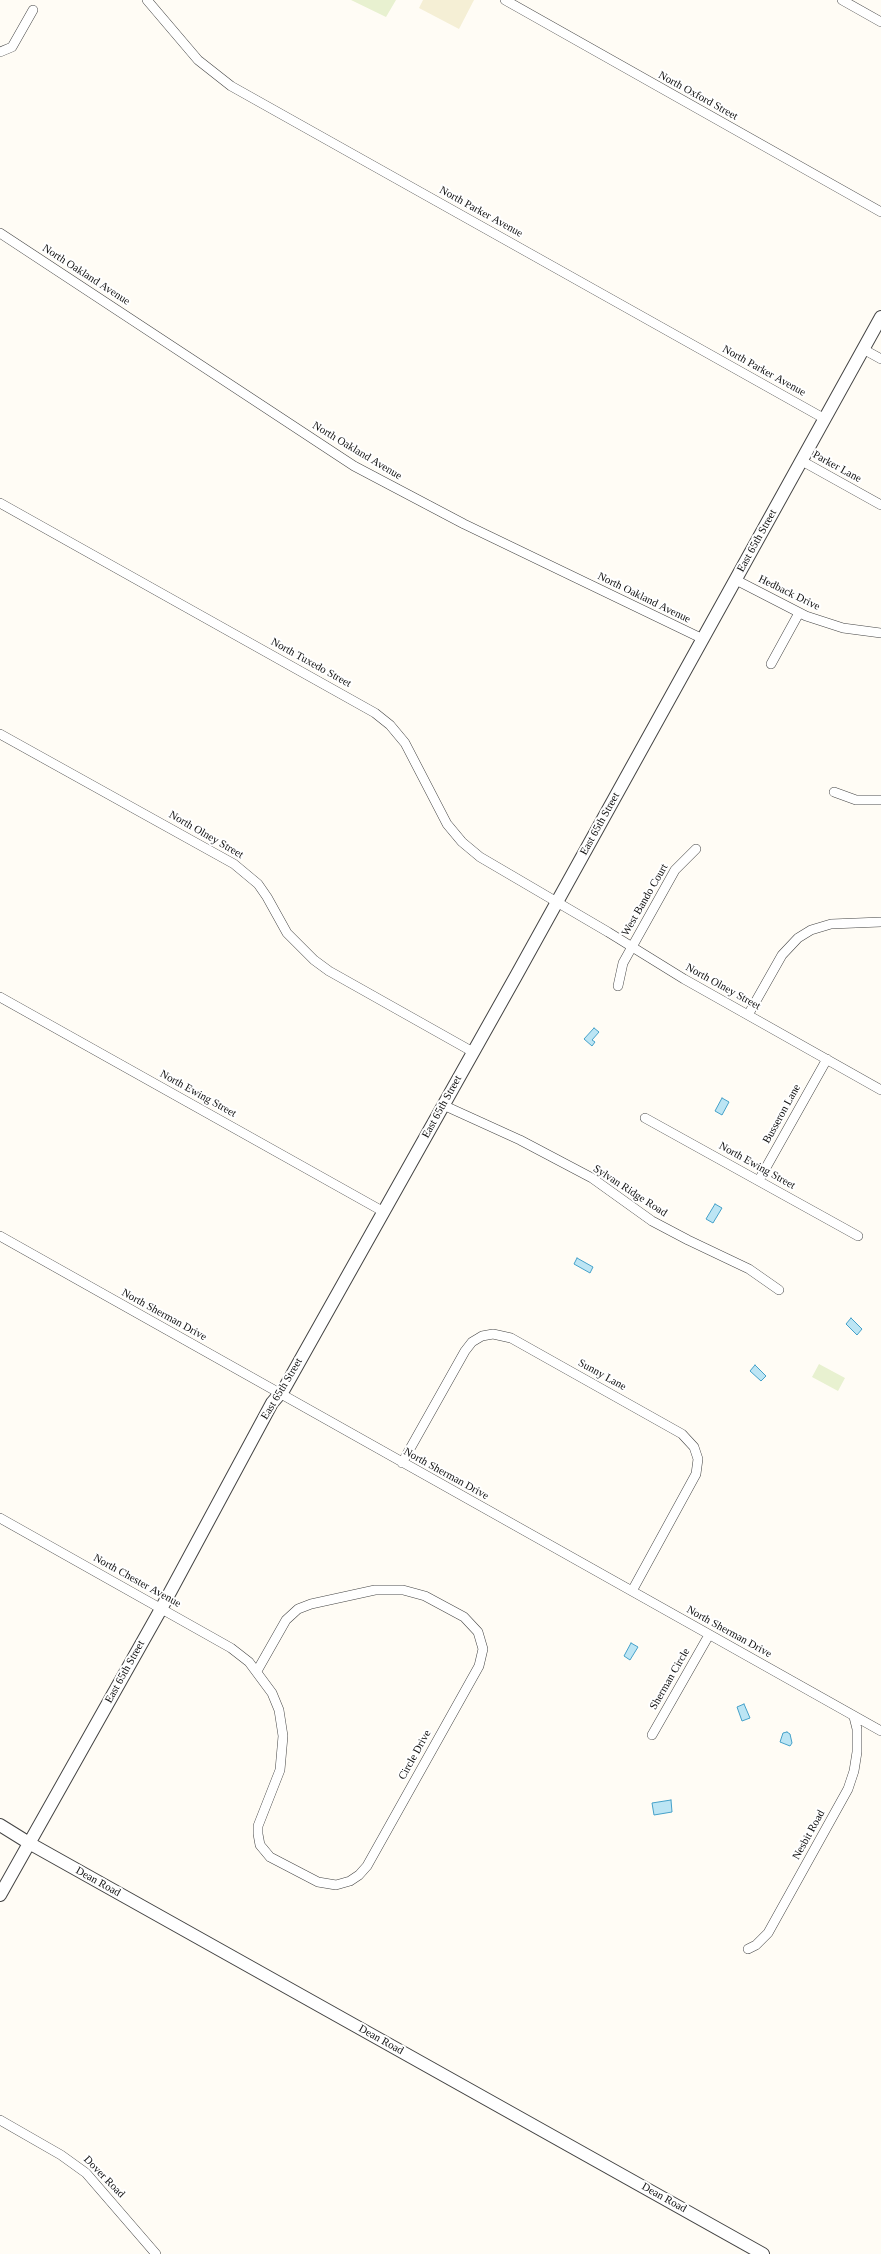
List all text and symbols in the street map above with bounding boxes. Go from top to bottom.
street label: North Oxford Street [656,69,740,123]
street label: North Parker Avenue [437,184,525,240]
street label: North Oakland Avenue [40,242,132,308]
street label: North Parker Avenue [720,343,808,399]
street label: North Oakland Avenue [310,419,404,483]
street label: Parker Lane [810,448,864,486]
street label: East 65th Street [734,507,780,575]
street label: North Oakland Avenue [595,570,693,626]
street label: Hedback Drive [756,572,822,614]
street label: North Tuxedo Street [268,635,354,691]
street label: East 65th Street [577,790,623,858]
street label: North Olney Street [166,808,246,862]
street label: West Bando Court [619,862,671,938]
street label: North Olney Street [683,961,763,1013]
street label: North Ewing Street [157,1067,239,1121]
street label: East 65th Street [419,1073,465,1141]
street label: Busseron Lane [760,1082,804,1146]
street label: North Ewing Street [716,1139,798,1193]
street label: Sylvan Ridge Road [591,1162,669,1220]
street label: North Sherman Drive [119,1286,209,1344]
street label: East 65th Street [258,1356,306,1422]
street label: Sunny Lane [576,1356,628,1394]
street label: North Sherman Drive [401,1445,491,1503]
street label: North Chester Avenue [91,1551,183,1611]
street label: North Sherman Drive [684,1603,774,1661]
street label: East 65th Street [102,1638,148,1706]
street label: Sherman Circle [647,1646,693,1712]
street label: Circle Drive [396,1728,434,1782]
street label: Nesbit Road [790,1808,828,1862]
street label: Dean Road [73,1864,123,1900]
street label: Dean Road [356,2022,406,2058]
street label: Dover Road [81,2153,127,2201]
street label: Dean Road [639,2180,689,2216]

